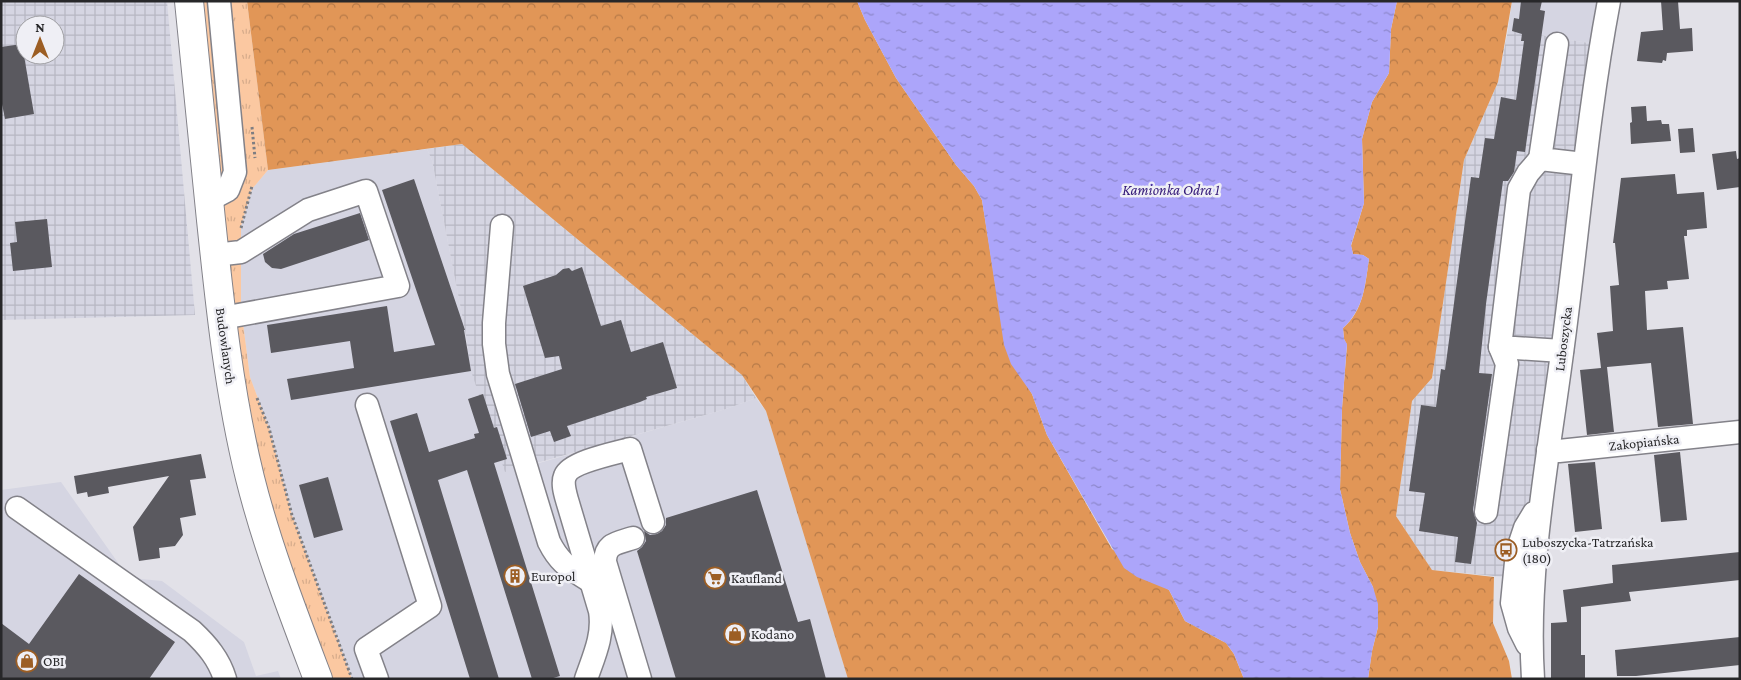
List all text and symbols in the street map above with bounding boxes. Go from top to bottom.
north arrow [15,15,65,65]
text: N [35,19,45,35]
water label: Kamionka Odra 1 [1122,182,1220,198]
street label: Luboszycka [1551,305,1575,372]
street label: Budowlanych [213,307,239,386]
street label: Zakopiańska [1608,430,1681,454]
place label: Luboszycka-Tatrzańska (180) [1522,534,1654,567]
bus stop icon: Luboszycka-Tatrzańska (180) [1494,538,1518,562]
building icon: Europol [503,564,527,588]
supermarket icon: Kaufland [703,566,727,590]
place label: Europol [531,568,576,584]
place label: Kaufland [731,570,782,586]
shop icon: Kodano [723,622,747,646]
place label: Kodano [751,626,794,642]
shop icon: OBI [15,649,39,673]
place label: OBI [43,653,64,669]

